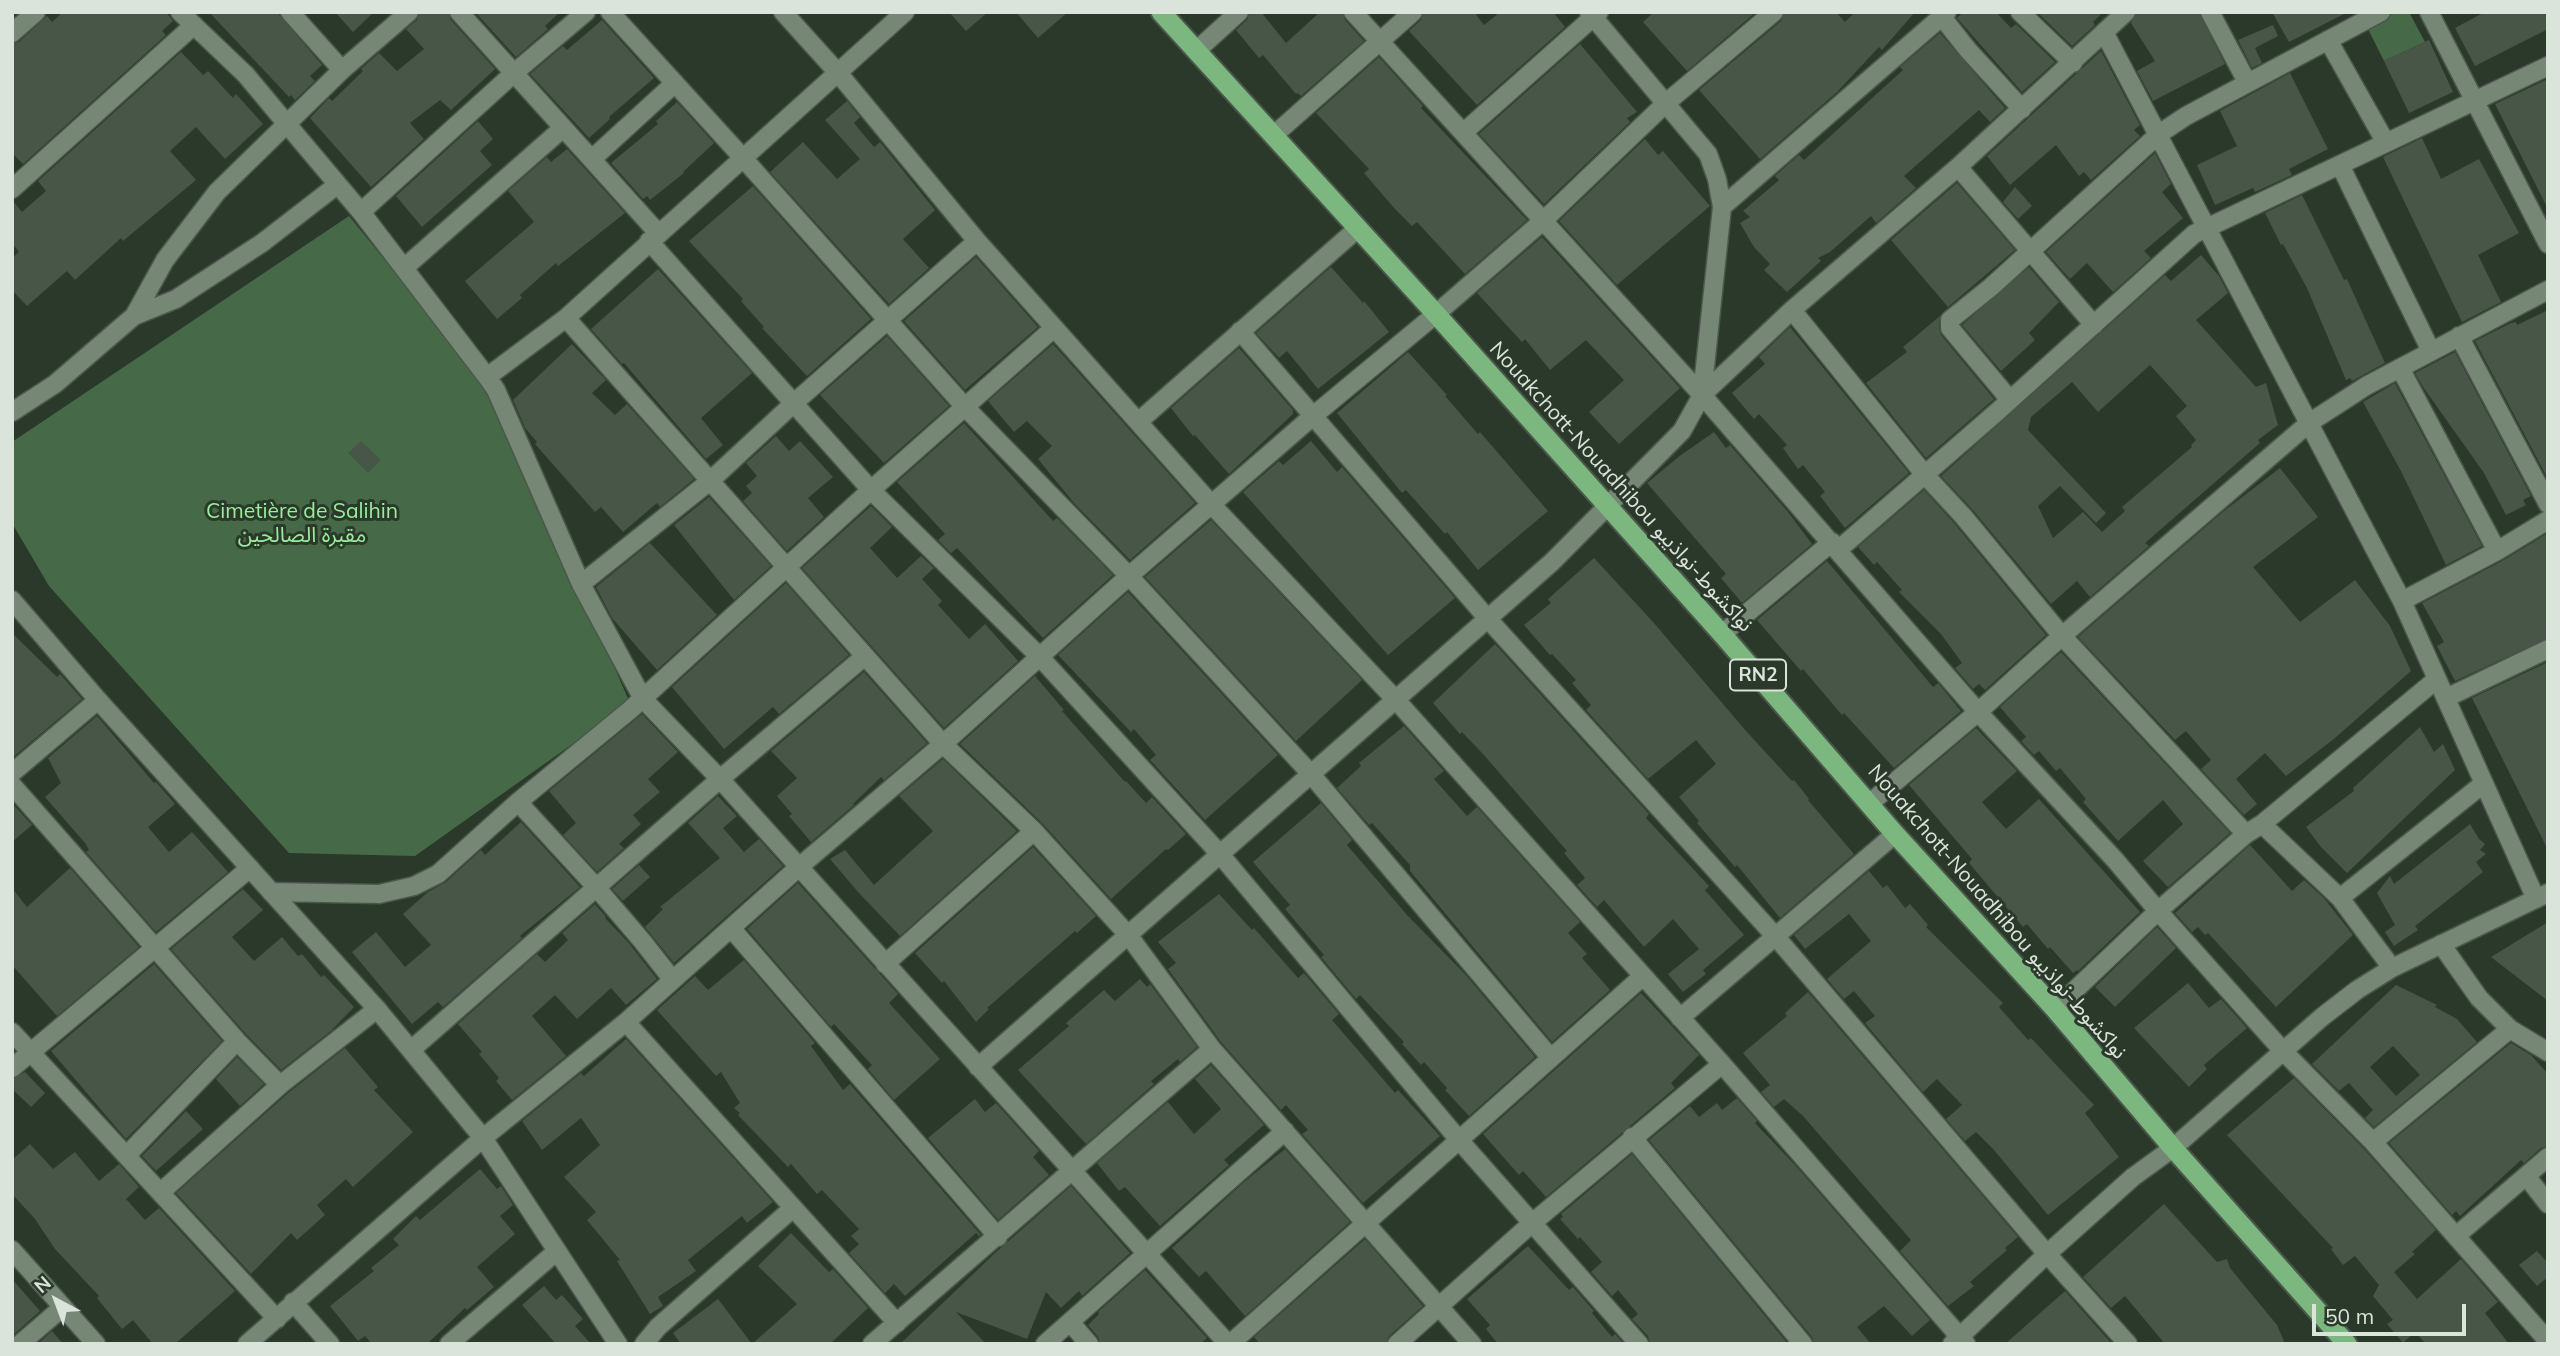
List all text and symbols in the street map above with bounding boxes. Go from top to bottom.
street label: Nouakchott-Nouadhibou نواكشوط-نواذيبو [1484,337,1758,637]
park label: Cimetière de Salihin مقبرة الصالحين [206,499,398,549]
road number: RN2 [1730,660,1786,690]
street label: Nouakchott-Nouadhibou نواكشوط-نواذيبو [1862,760,2132,1064]
north arrow [21,1265,91,1335]
text: N [29,1270,56,1298]
scale bar [2315,1290,2469,1334]
text: 50 m [2325,1303,2374,1329]

